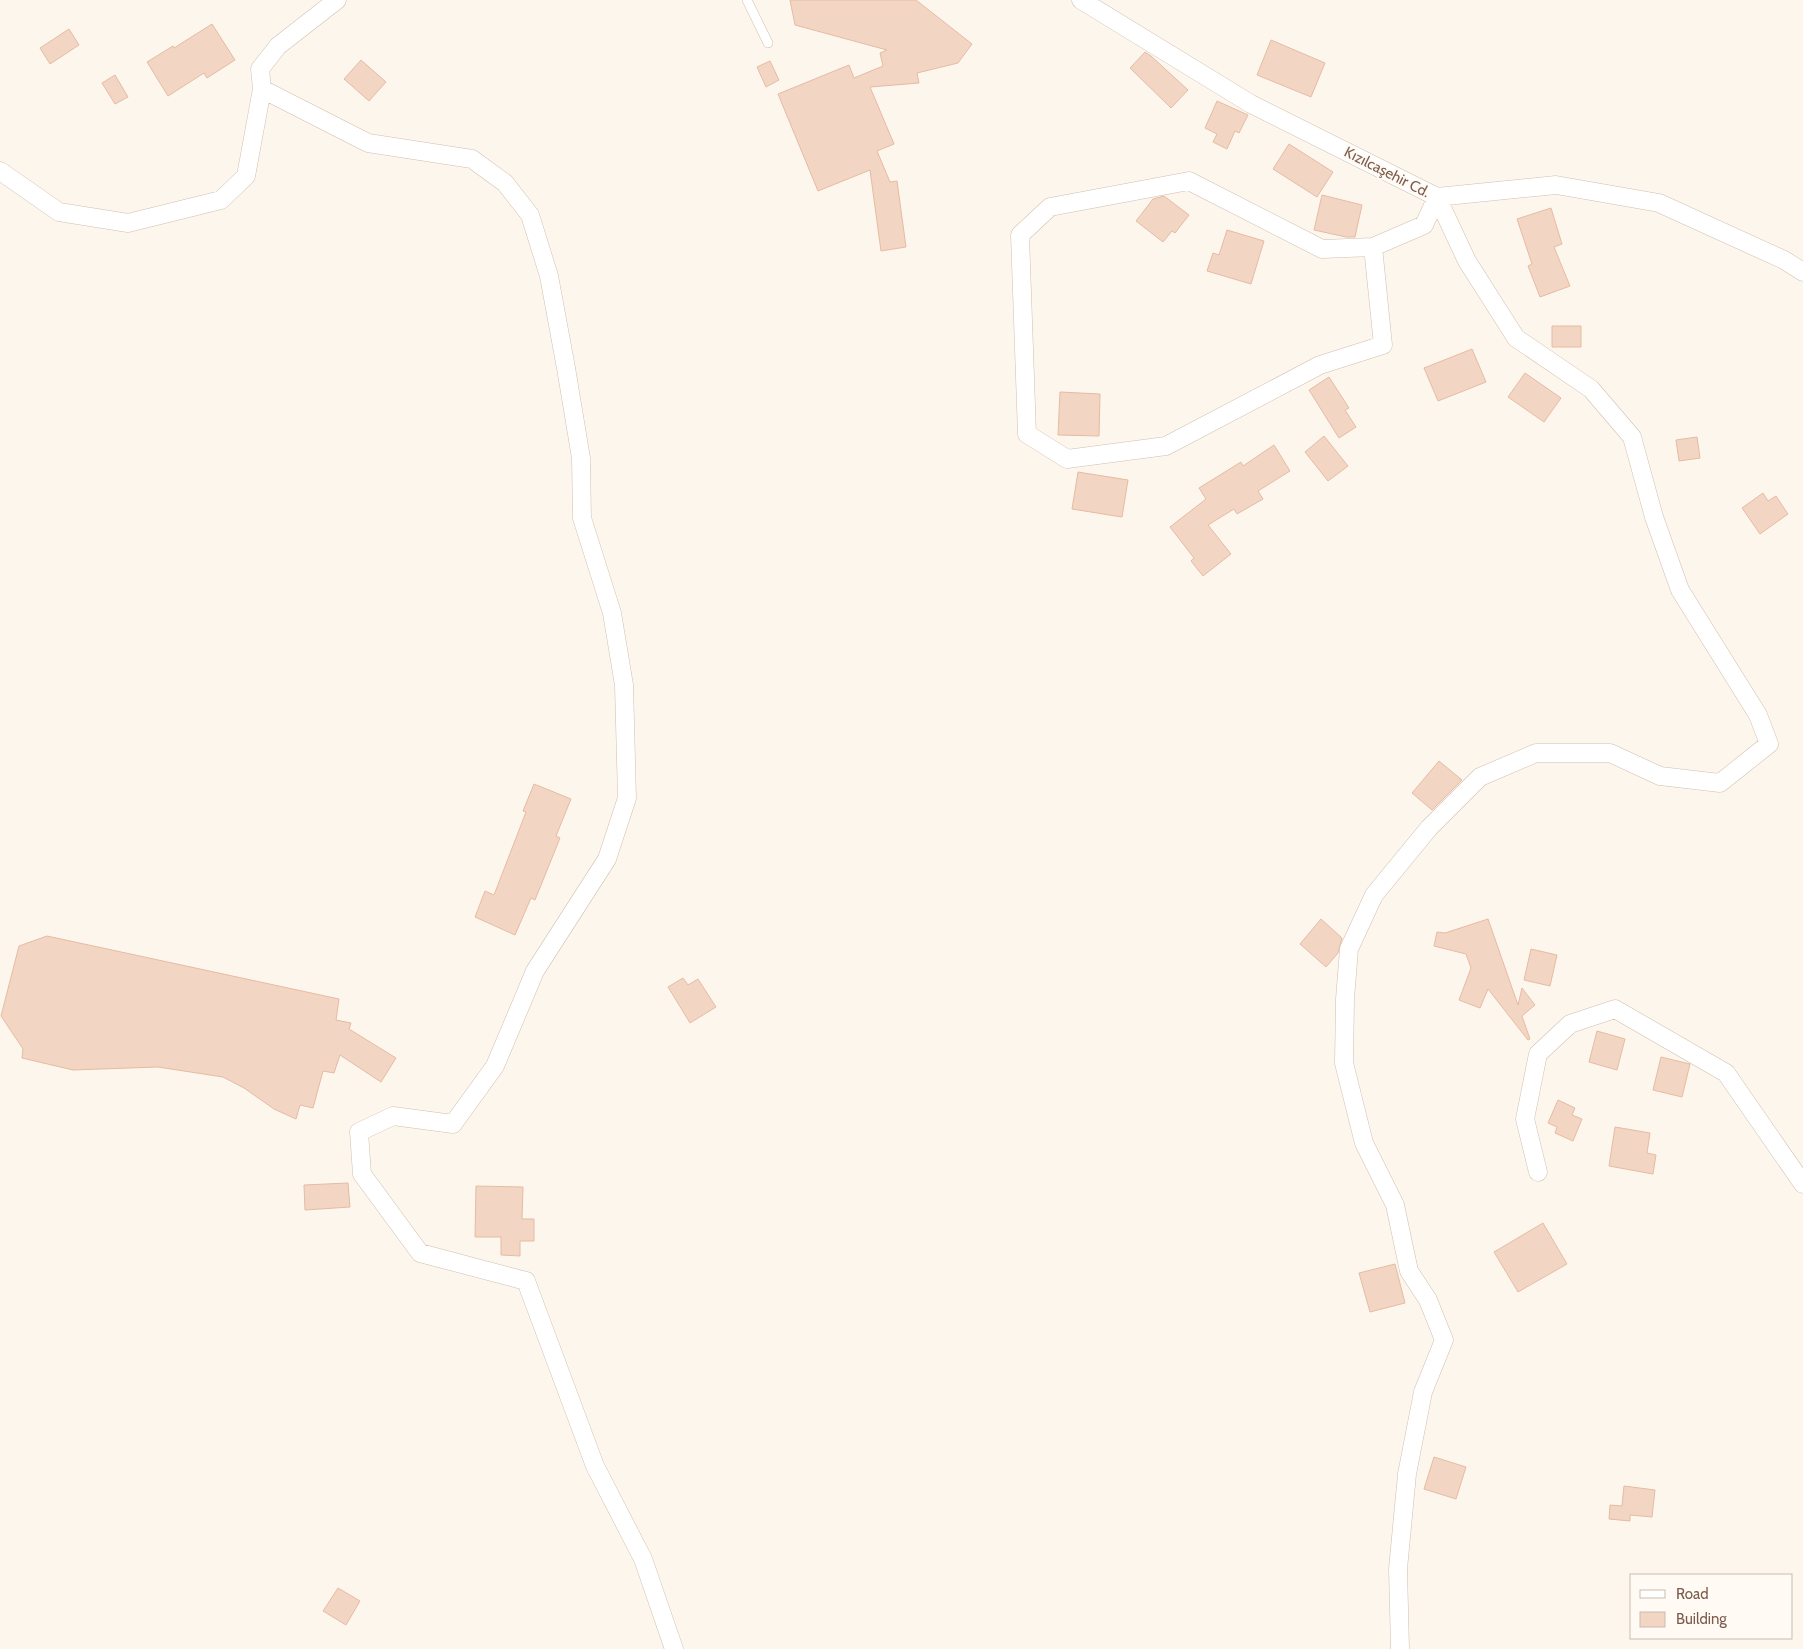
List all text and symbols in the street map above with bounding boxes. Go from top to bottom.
street label: Kızılcaşehir Cd. [1341,143,1433,201]
legend [1630,1574,1793,1639]
text: Road [1676,1585,1709,1603]
text: Building [1676,1610,1727,1628]

